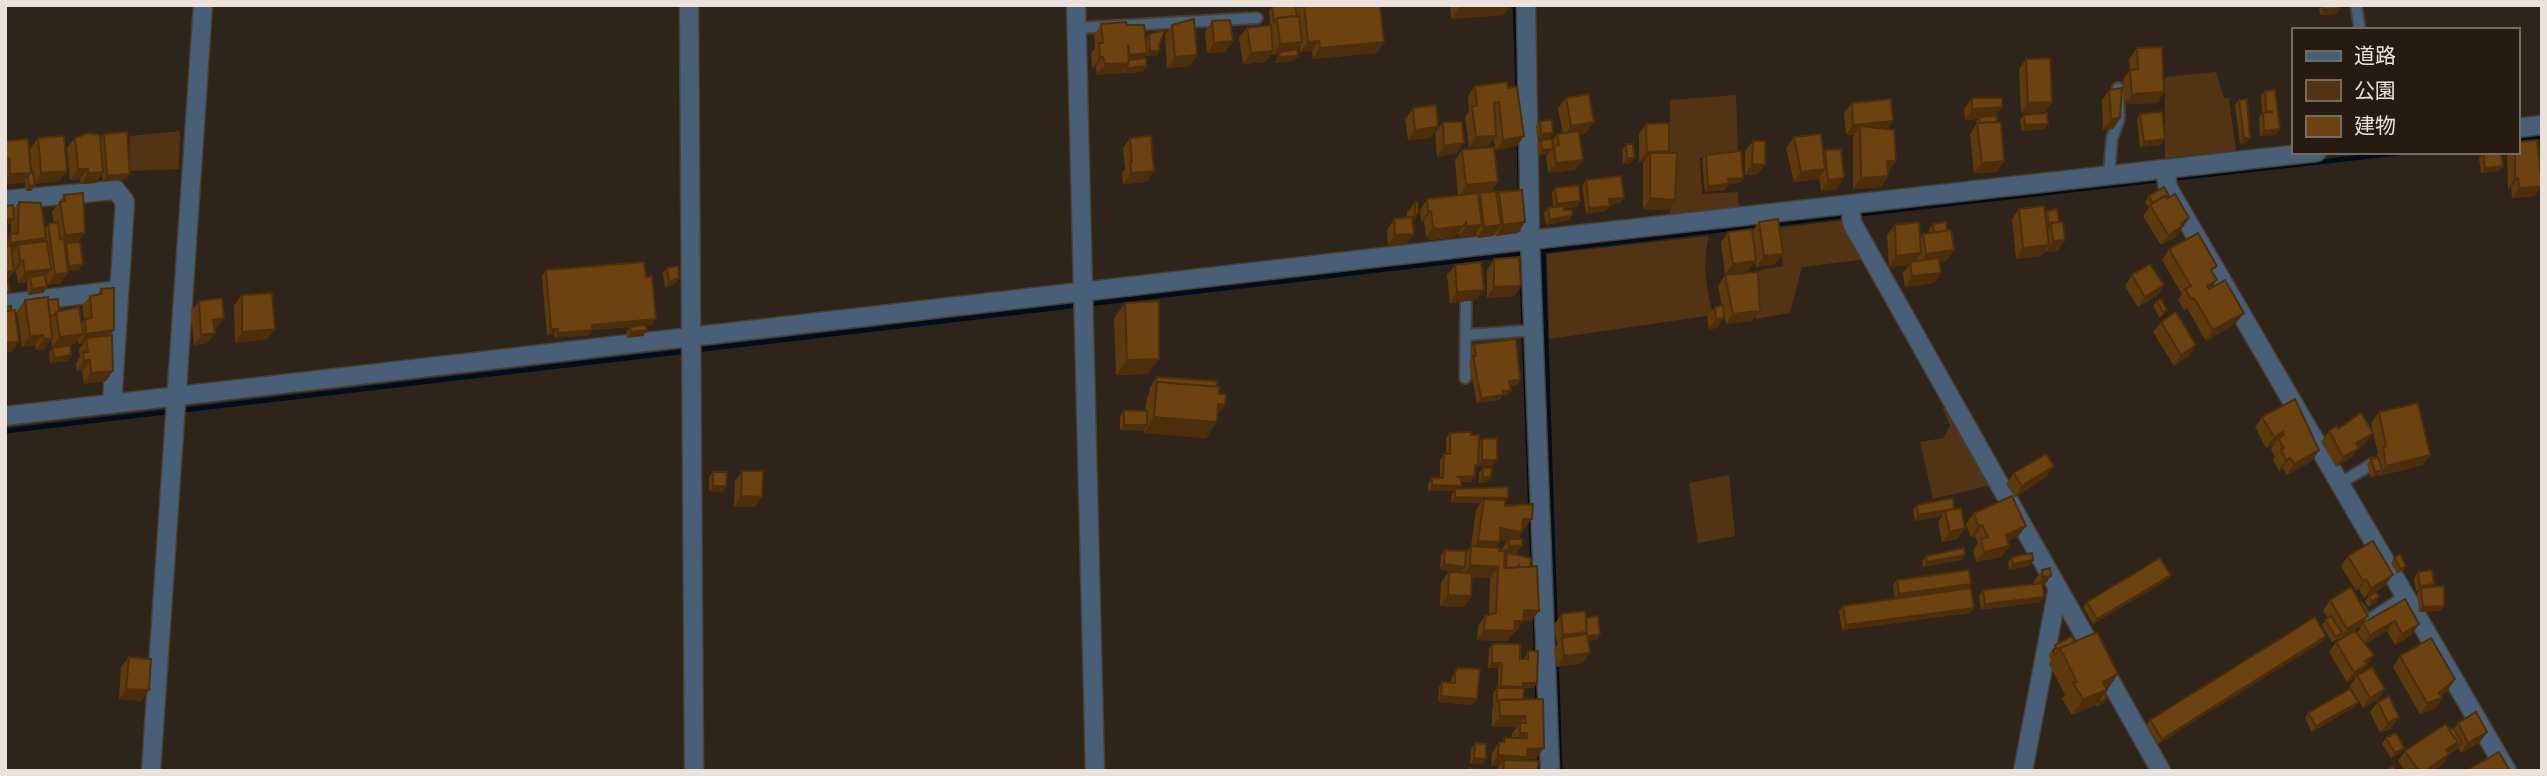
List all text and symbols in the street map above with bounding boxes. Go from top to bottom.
legend [2292,28,2519,154]
text: 道路 [2354,42,2396,69]
text: 公園 [2354,77,2396,104]
text: 建物 [2354,112,2396,139]

